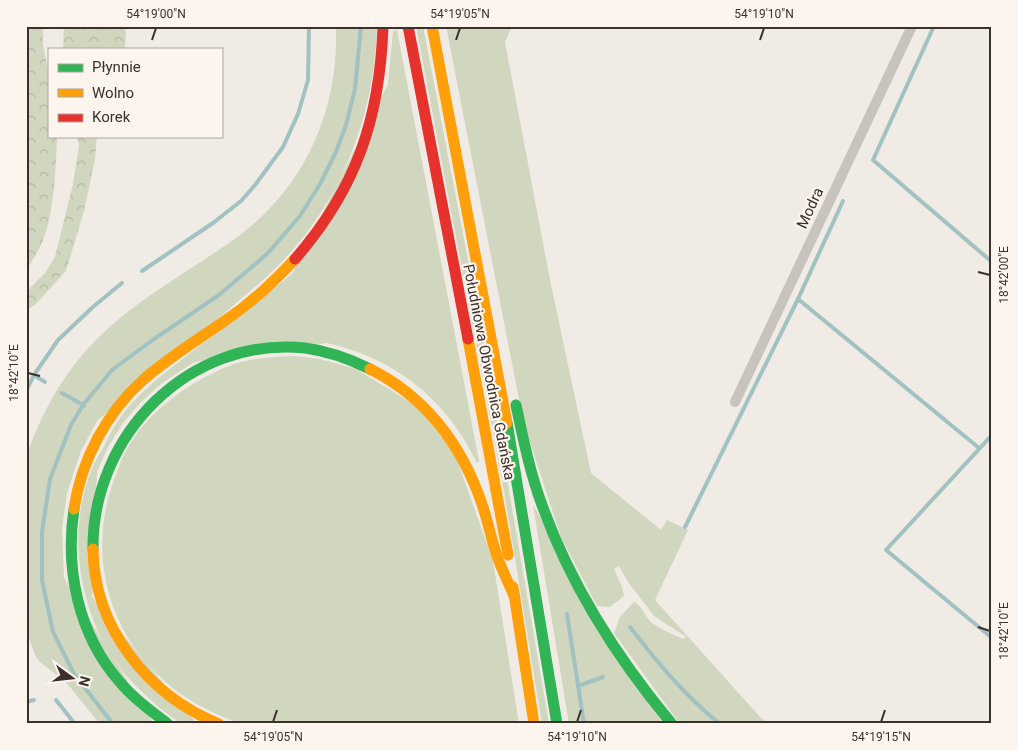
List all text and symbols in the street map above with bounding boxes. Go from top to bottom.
text: 54°19'00"N [126,7,186,21]
text: 54°19'05"N [430,7,490,21]
text: 54°19'10"N [734,7,794,21]
legend [48,48,222,138]
text: Płynnie [92,58,141,76]
text: Wolno [92,84,134,102]
text: Korek [92,108,131,126]
street label: Modra [793,185,827,231]
text: 18°42'00"E [997,246,1011,304]
street label: Południowa Obwodnica Gdańska [459,262,519,482]
text: 18°42'10"E [7,344,21,402]
text: 18°42'10"E [997,602,1011,660]
north arrow [48,652,98,702]
text: N [76,675,94,688]
text: 54°19'05"N [243,730,303,744]
text: 54°19'10"N [547,730,607,744]
text: 54°19'15"N [851,730,911,744]

